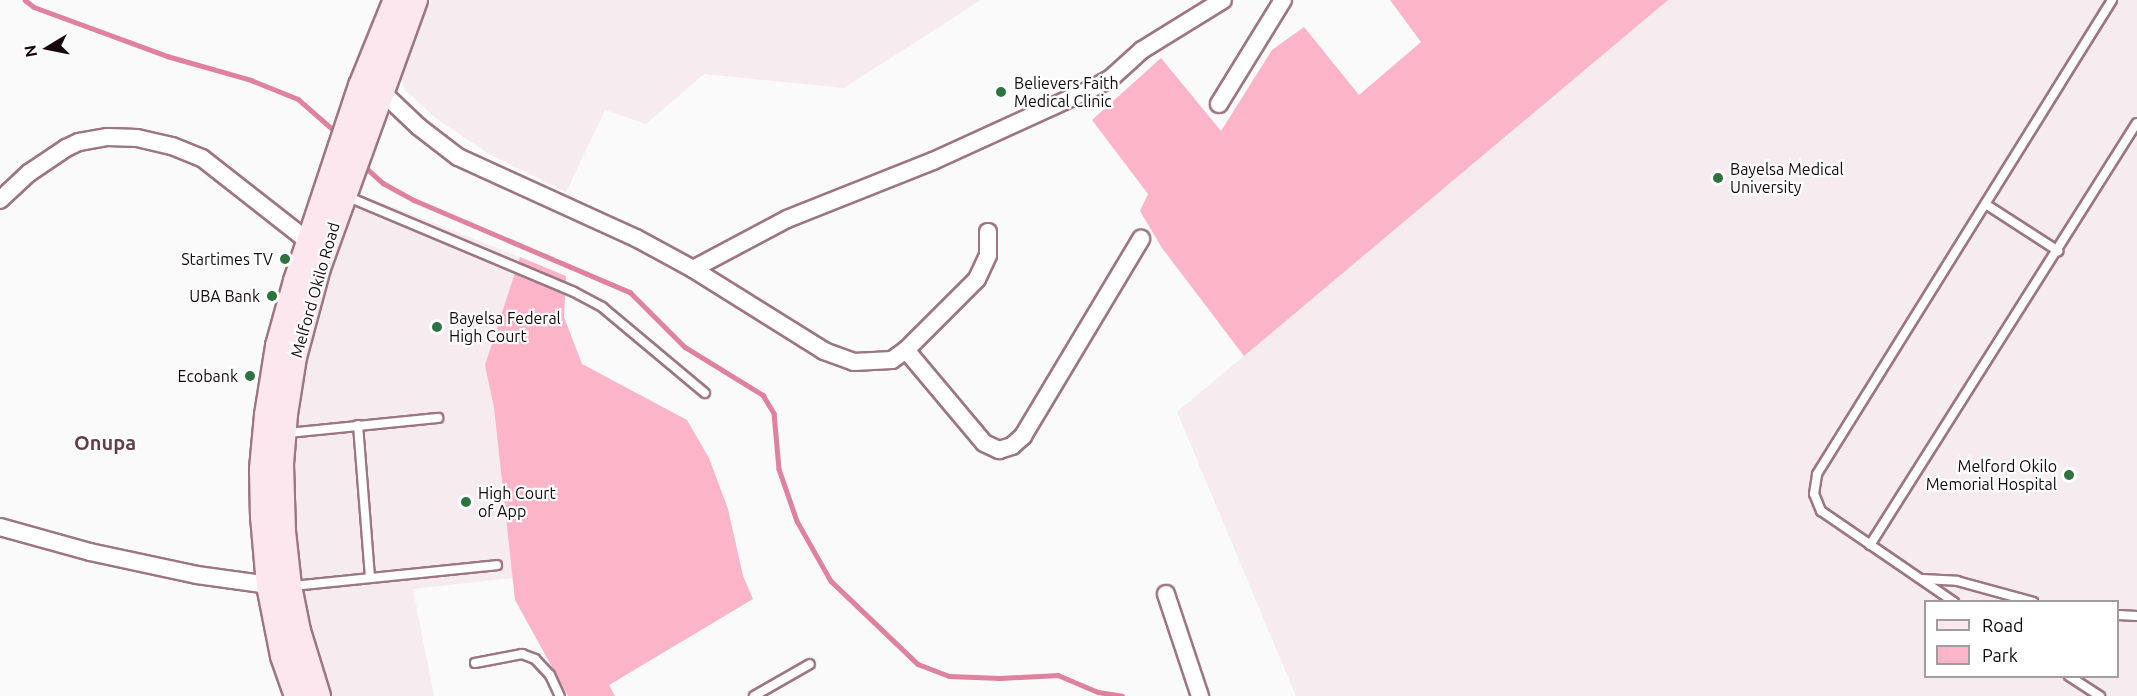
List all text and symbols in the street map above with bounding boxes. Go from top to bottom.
north arrow [18,18,78,78]
text: N [20,44,40,59]
place label: Believers Faith Medical Clinic [1014,73,1119,111]
marker: Believers Faith Medical Clinic [992,83,1010,101]
place label: Bayelsa Medical University [1730,159,1844,197]
marker: Bayelsa Medical University [1711,171,1725,185]
street label: Melford Okilo Road [286,220,344,360]
place label: Startimes TV [181,249,273,269]
marker: Startimes TV [278,252,292,266]
place label: UBA Bank [189,286,260,306]
marker: UBA Bank [265,289,279,303]
place label: Bayelsa Federal High Court [449,308,561,346]
marker: Bayelsa Federal High Court [430,320,444,334]
place label: Ecobank [177,366,238,386]
marker: Ecobank [243,369,257,383]
district label: Onupa [74,430,136,454]
place label: Melford Okilo Memorial Hospital [1926,456,2057,494]
marker: Melford Okilo Memorial Hospital [2062,468,2076,482]
place label: High Court of App [478,483,556,521]
marker: High Court of App [459,495,473,509]
legend [1924,600,2119,678]
text: Road [1982,615,2024,635]
text: Park [1982,645,2018,665]

